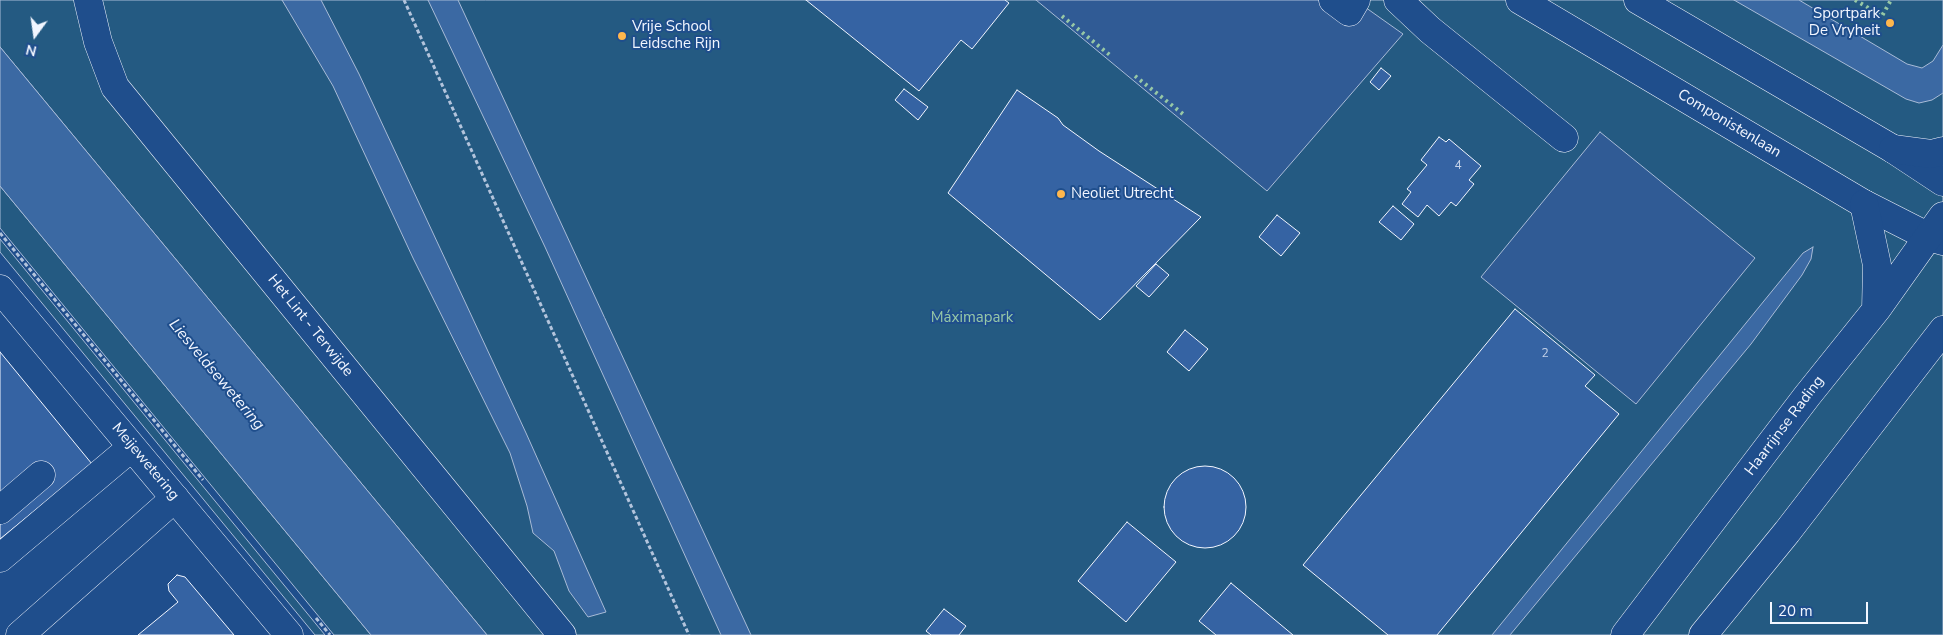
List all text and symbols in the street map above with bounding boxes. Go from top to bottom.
place label: Sportpark De Vryheit [1809,5,1880,40]
north arrow [10,10,60,60]
marker: Sportpark De Vryheit [1884,17,1896,29]
place label: Vrije School Leidsche Rijn [632,18,720,53]
marker: Vrije School Leidsche Rijn [616,30,628,42]
text: N [24,40,39,61]
street label: Componistenlaan [1674,86,1784,162]
house number: 4 [1454,159,1462,173]
place label: Neoliet Utrecht [1071,185,1174,203]
marker: Neoliet Utrecht [1055,188,1067,200]
street label: Het Lint - Terwijde [263,271,357,381]
park label: Máximapark [931,309,1013,327]
water label: Liesveldsewetering [164,316,268,434]
house number: 2 [1541,347,1549,361]
street label: Haarrijnse Rading [1742,373,1828,479]
street label: Meijewetering [107,420,183,504]
scale bar [1773,592,1870,624]
text: 20 m [1778,601,1813,621]

